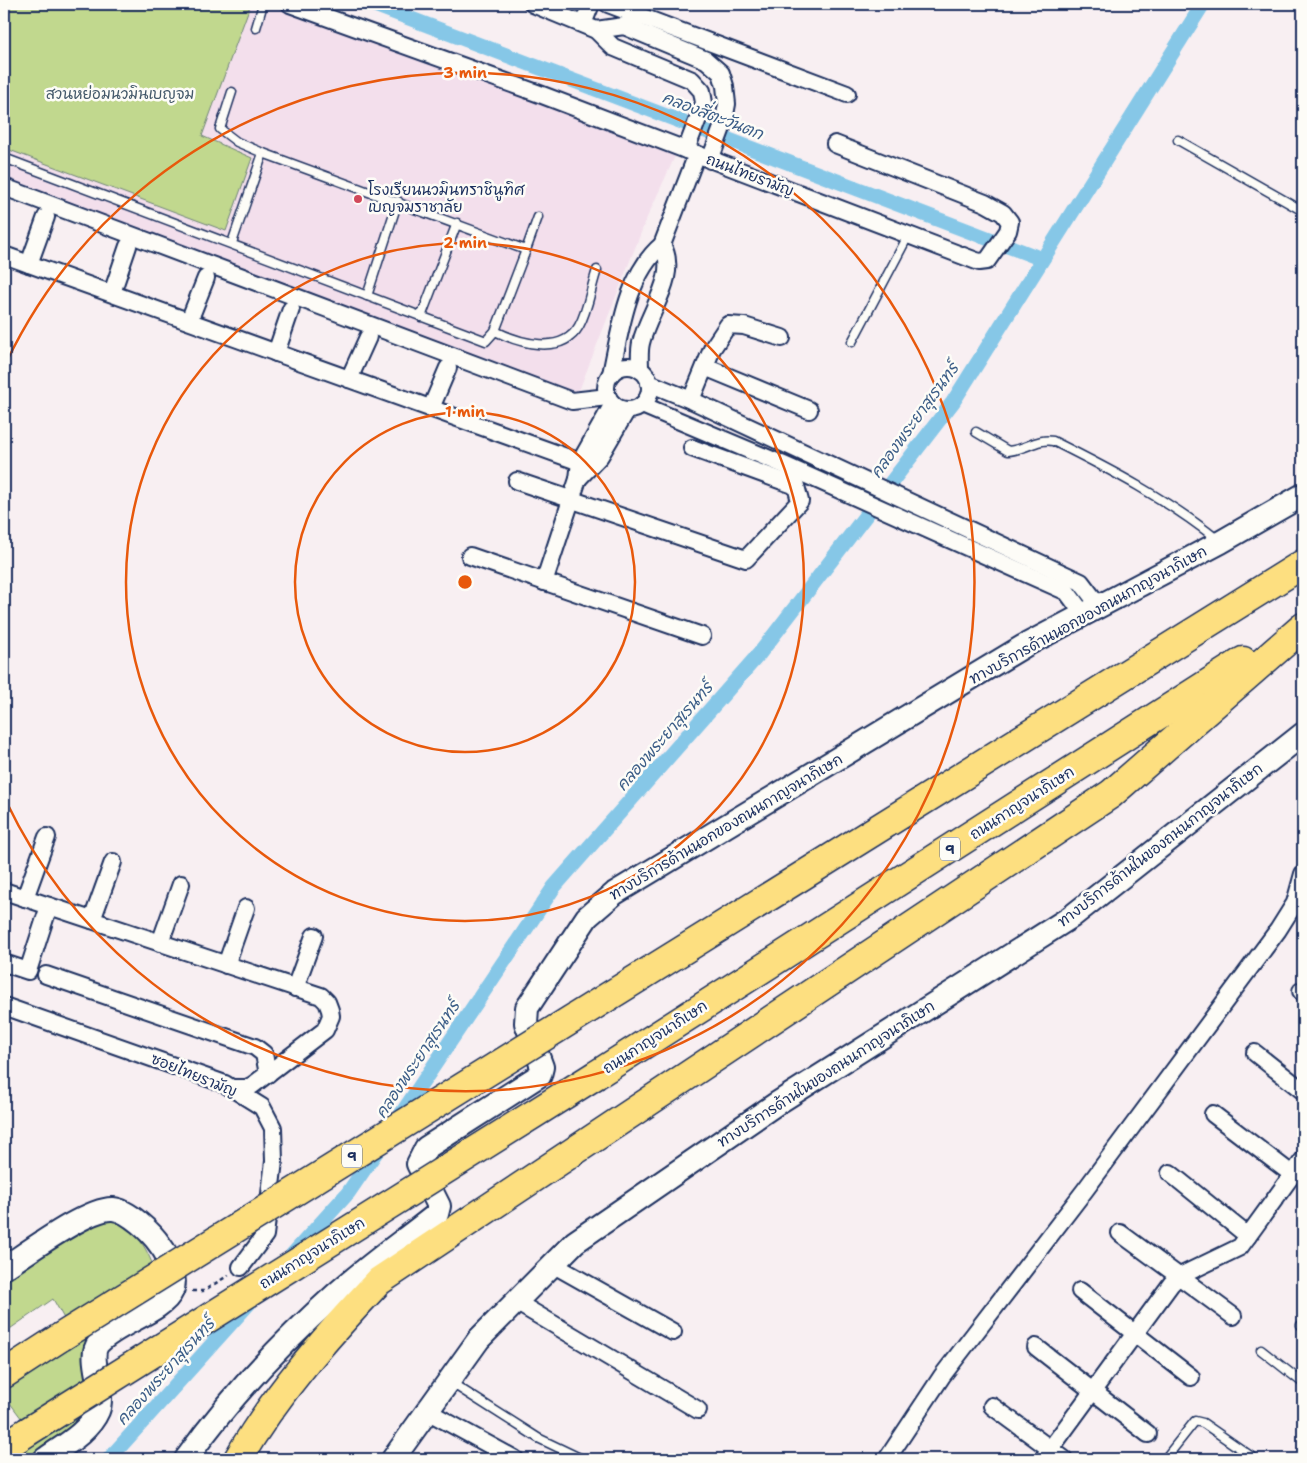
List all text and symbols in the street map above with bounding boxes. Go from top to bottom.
text: 3 min [443,63,487,83]
water label: คลองสี่ตะวันตก [659,83,768,145]
park label: สวนหย่อมนวมินเบญจม [46,84,194,104]
street label: ถนนไทยรามัญ [703,149,797,201]
place label: โรงเรียนนวมินทราชินูทิศ เบญจมราชาลัย [368,180,525,217]
marker: โรงเรียนนวมินทราชินูทิศ เบญจมราชาลัย [352,193,364,205]
text: 2 min [443,233,487,253]
water label: คลองพระยาสุเรนทร์ [866,355,968,483]
text: 1 min [445,402,485,422]
street label: ทางบริการด้านนอกของถนนกาญจนาภิเษก [966,541,1210,689]
centre of rings [456,573,474,591]
water label: คลองพระยาสุเรนทร์ [612,674,722,796]
street label: ทางบริการด้านนอกของถนนกาญจนาภิเษก [606,749,846,905]
street label: ทางบริการด้านในของถนนกาญจนาภิเษก [1053,758,1267,932]
street label: ถนนกาญจนาภิเษก [966,762,1078,844]
road number: 9 [940,838,960,861]
water label: คลองพระยาสุเรนทร์ [370,993,469,1123]
street label: ถนนกาญจนาภิเษก [599,996,711,1078]
street label: ทางบริการด้านในของถนนกาญจนาภิเษก [713,996,939,1152]
street label: ซอยไทยรามัญ [148,1049,240,1101]
road number: 9 [342,1144,362,1168]
street label: ถนนกาญจนาภิเษก [255,1212,369,1294]
water label: คลองพระยาสุเรนทร์ [112,1310,224,1431]

